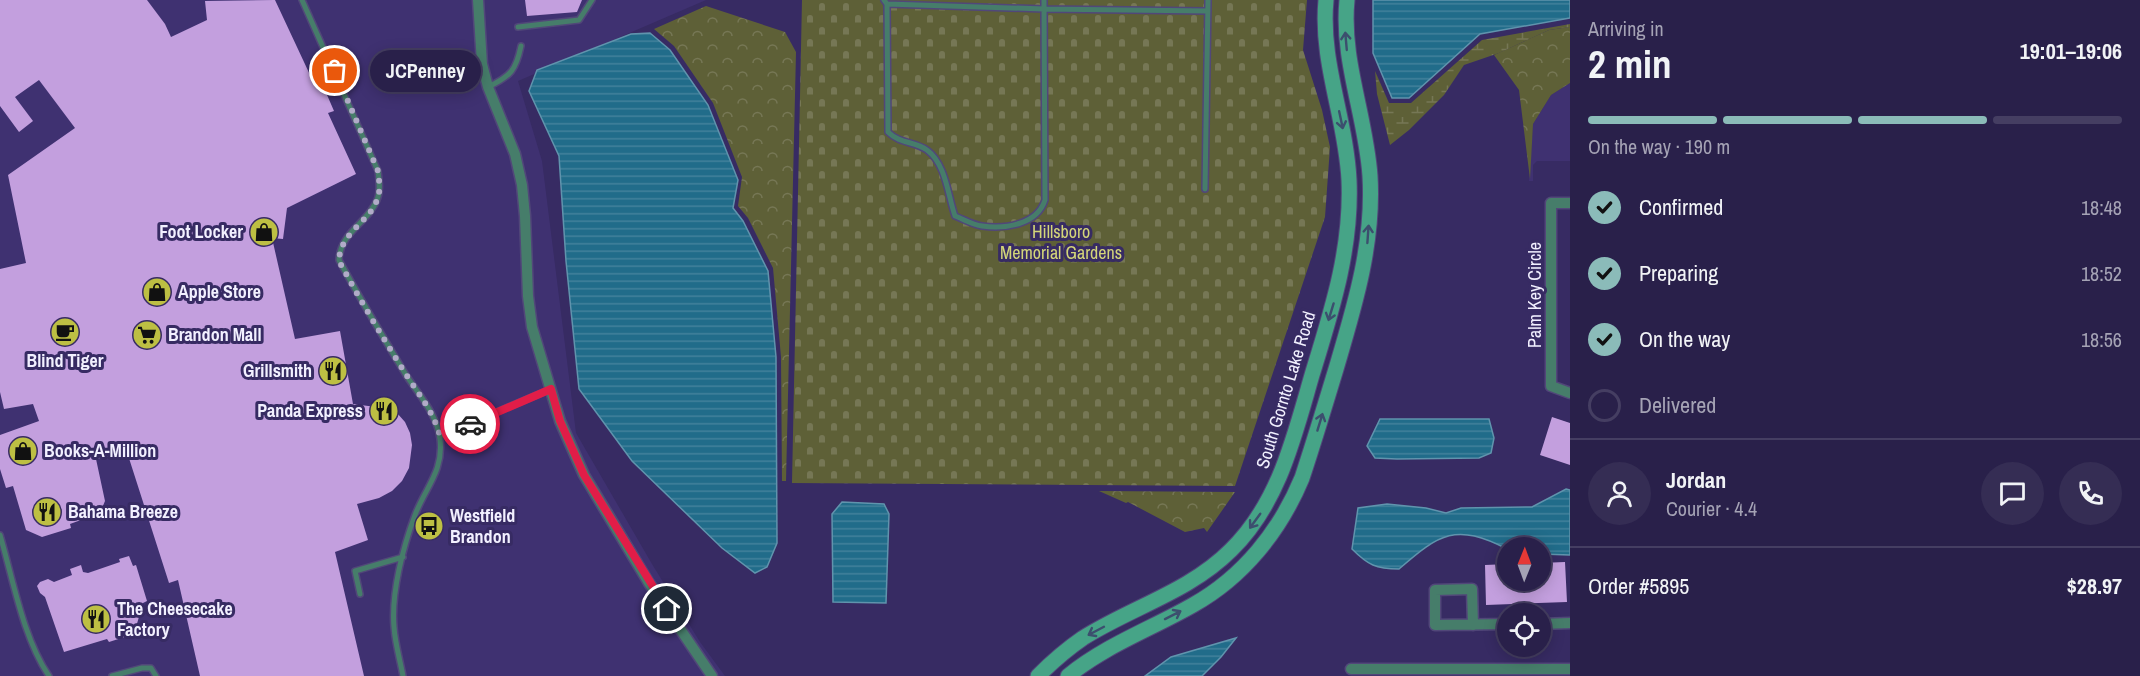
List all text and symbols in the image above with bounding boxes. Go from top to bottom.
text: Arriving in [1588,15,1664,42]
one-way arrow [1341,31,1352,51]
text: 19:01–19:06 [2020,36,2122,66]
text: 2 min [1588,38,1672,90]
pin [309,45,360,96]
callout: JCPenney [371,50,482,92]
icon: bag [318,54,351,87]
text: JCPenney [386,57,465,84]
one-way arrow [1336,110,1347,129]
text: On the way · 190 m [1588,133,1730,160]
icon: check [1588,191,1621,224]
text: Confirmed [1639,192,1723,222]
text: 18:48 [2081,194,2122,221]
shop icon: Foot Locker [248,216,280,248]
place label: Foot Locker [159,219,243,244]
park label: Hillsboro Memorial Gardens [1000,219,1122,265]
one-way arrow [1363,224,1374,244]
street label: Palm Key Circle [1522,242,1547,348]
icon: check [1588,257,1621,290]
text: Preparing [1639,258,1718,288]
text: 18:52 [2081,260,2122,287]
shop icon: Apple Store [141,276,173,308]
place label: Apple Store [178,279,261,304]
one-way arrow [1325,302,1336,321]
street label: South Gornto Lake Road [1250,308,1321,472]
cafe icon: Blind Tiger [49,316,81,348]
supermarket icon: Brandon Mall [131,319,163,351]
place label: Brandon Mall [168,322,262,347]
icon: check [1588,323,1621,356]
text: On the way [1639,324,1730,354]
text: 18:56 [2081,326,2122,353]
place label: Blind Tiger [27,348,104,373]
restaurant icon: Grillsmith [317,355,349,387]
place label: Grillsmith [243,358,312,383]
text: Delivered [1639,390,1716,420]
courier [440,394,500,454]
restaurant icon: Panda Express [368,395,400,427]
place label: Panda Express [257,398,363,423]
icon: car [454,408,487,441]
one-way arrow [1315,413,1326,432]
shop icon: Books-A-Million [7,435,39,467]
place label: Books-A-Million [44,438,156,463]
button: person [1588,462,1651,525]
button: chat [1981,462,2044,525]
button: phone [2059,462,2122,525]
text: Jordan [1666,465,1726,495]
text: Courier · 4.4 [1666,495,1757,522]
restaurant icon: Bahama Breeze [31,496,63,528]
place label: Bahama Breeze [68,499,178,524]
place label: Westfield Brandon [450,503,515,549]
bus stop icon: Westfield Brandon [413,510,445,542]
one-way arrow [1249,513,1261,529]
north arrow [1497,537,1551,591]
map controls [1497,537,1551,657]
text: Order #5895 [1588,571,1689,601]
text: $28.97 [2067,571,2122,601]
pin [641,583,692,634]
icon: home [650,592,683,625]
place label: The Cheesecake Factory [117,596,233,642]
restaurant icon: The Cheesecake Factory [80,603,112,635]
button: locate [1497,603,1551,657]
one-way arrow [1164,609,1182,621]
one-way arrow [1088,626,1106,637]

